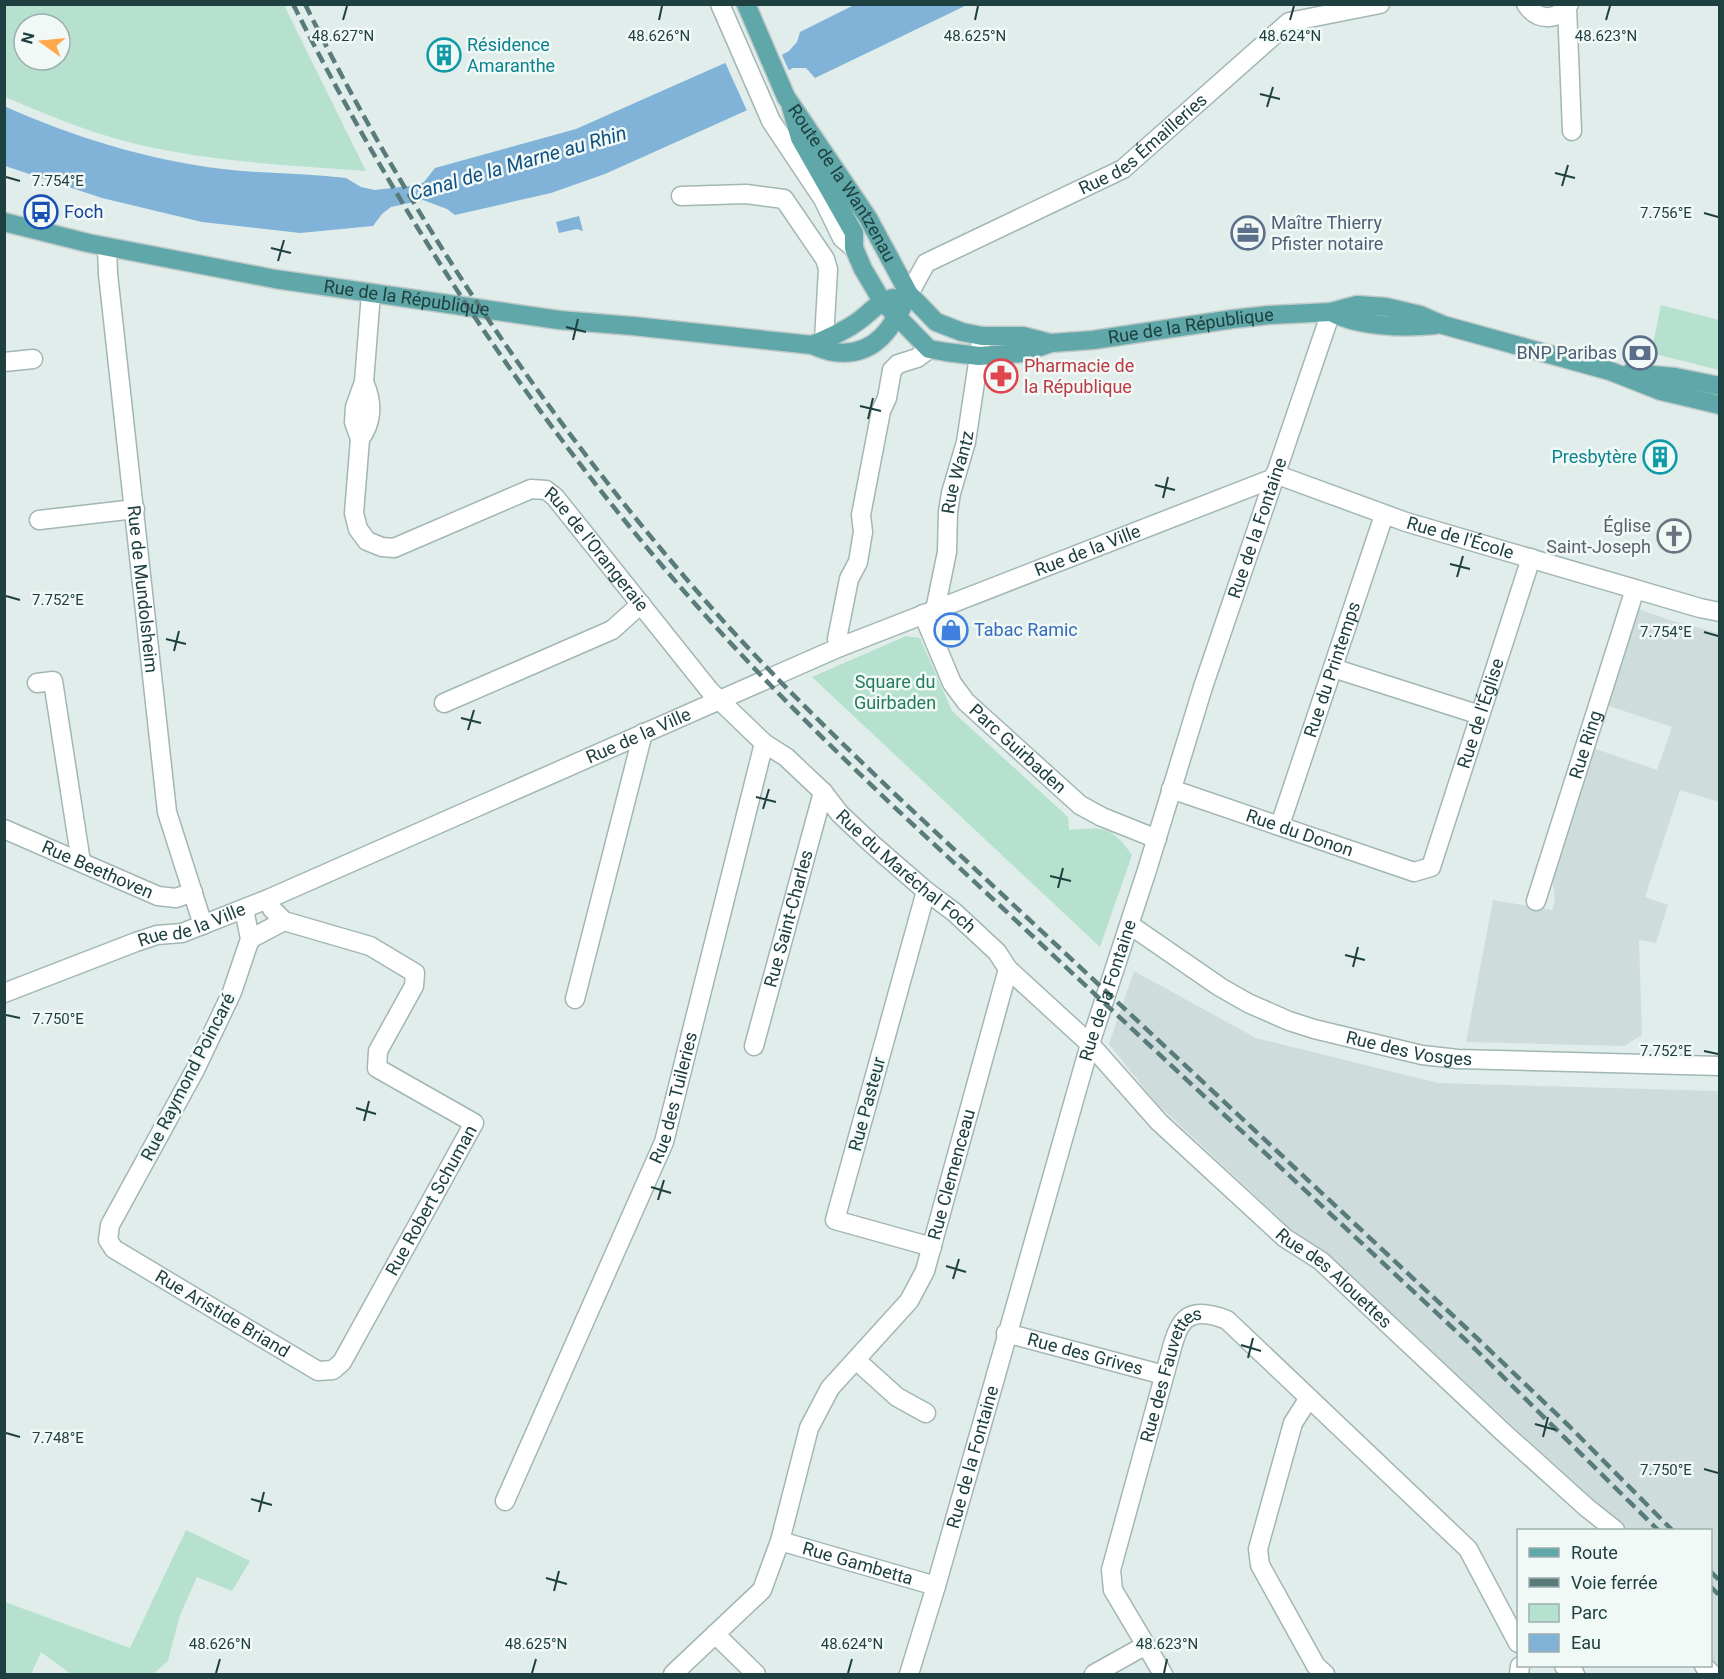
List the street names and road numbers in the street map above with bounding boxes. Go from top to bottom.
street label: Rue des Émailleries [1075,89,1211,199]
street label: Route de la Wantzenau [784,100,901,265]
street label: Rue de la République [322,275,491,320]
street label: Rue de la République [1106,304,1275,348]
street label: Rue Wantz [937,429,978,515]
street label: Rue de la Fontaine [1223,455,1291,601]
street label: Rue de l'Orangeraie [541,482,653,615]
street label: Rue de Mundolsheim [123,504,163,674]
street label: Rue de l'École [1404,512,1516,563]
street label: Rue de la Ville [1031,520,1143,580]
street label: Rue du Printemps [1299,599,1364,740]
street label: Rue de l'Église [1453,655,1508,771]
street label: Parc Guirbaden [965,699,1071,797]
street label: Rue de la Ville [583,703,694,768]
street label: Rue Ring [1564,708,1606,781]
street label: Rue du Donon [1244,804,1356,861]
street label: Rue du Maréchal Foch [832,805,981,937]
street label: Rue Beethoven [39,836,157,903]
street label: Rue Saint-Charles [759,847,817,990]
street label: Rue de la Ville [135,898,248,951]
street label: Rue de la Fontaine [1075,917,1140,1063]
street label: Rue Raymond Poincaré [136,989,239,1164]
street label: Rue des Vosges [1344,1026,1472,1069]
street label: Rue des Tuileries [645,1030,701,1167]
street label: Rue Pasteur [844,1054,889,1153]
street label: Rue Clemenceau [923,1107,979,1242]
street label: Rue Robert Schuman [381,1121,481,1279]
street label: Rue des Alouettes [1272,1224,1397,1332]
street label: Rue Aristide Briand [152,1265,294,1362]
street label: Rue des Fauvettes [1136,1303,1203,1445]
street label: Rue des Grives [1025,1328,1145,1379]
street label: Rue de la Fontaine [942,1383,1002,1531]
street label: Rue Gambetta [800,1537,916,1589]

